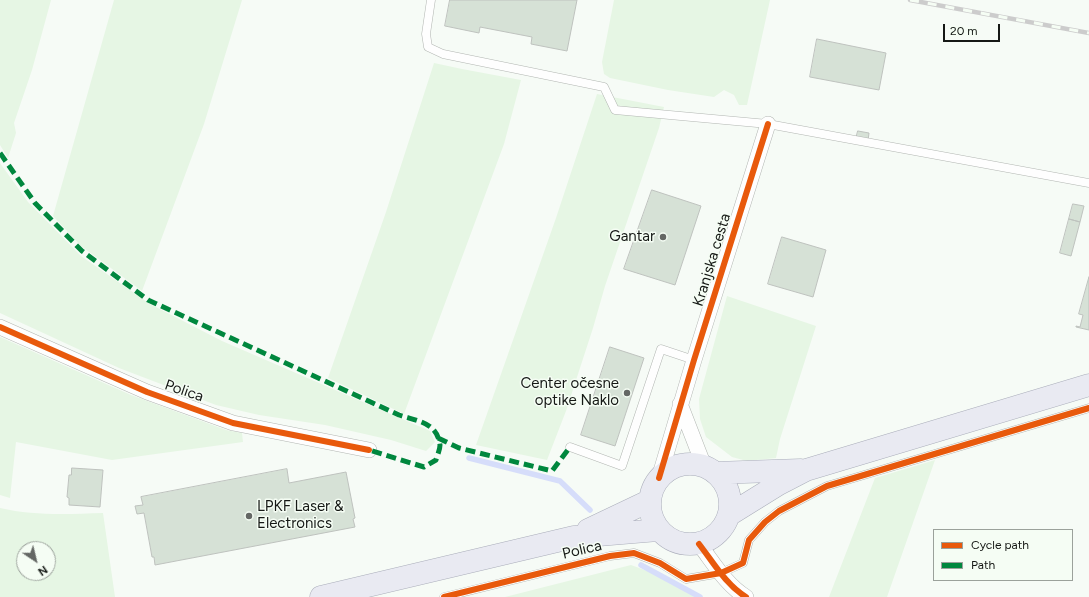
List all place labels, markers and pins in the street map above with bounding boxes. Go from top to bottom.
place label: Gantar [609,228,655,246]
marker: Gantar [658,232,668,242]
place label: Center očesne optike Naklo [520,375,619,410]
marker: Center očesne optike Naklo [622,388,632,398]
place label: LPKF Laser & Electronics [257,498,344,533]
marker: LPKF Laser & Electronics [244,511,254,521]

